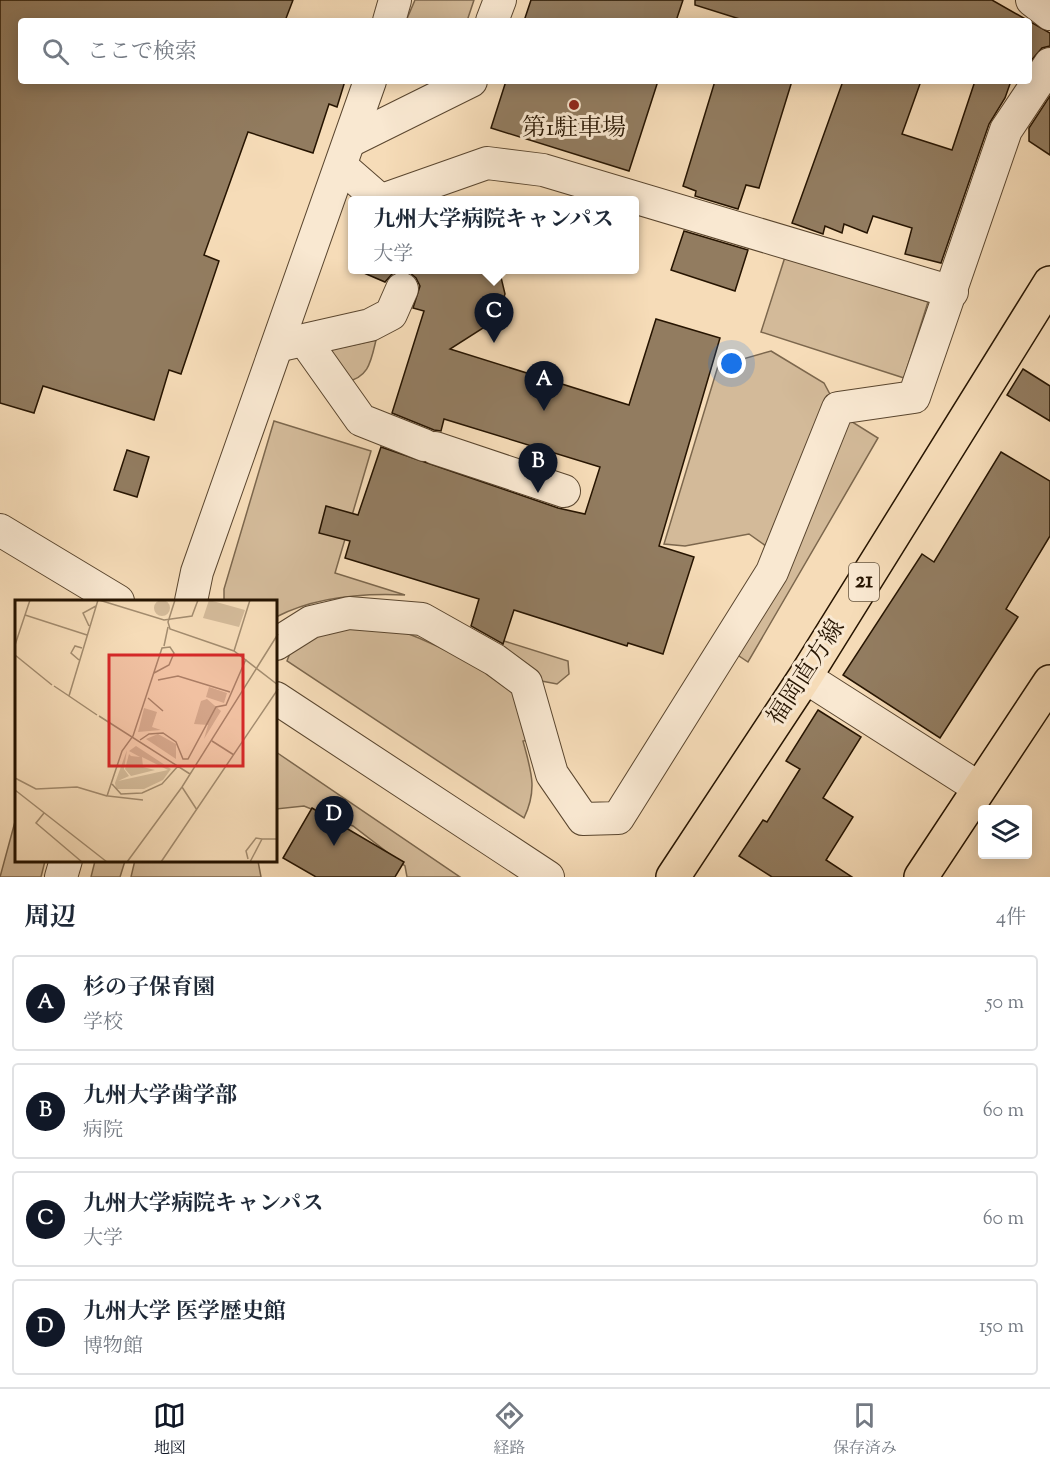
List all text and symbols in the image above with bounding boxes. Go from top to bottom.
search box [18,18,1032,84]
icon: search [39,35,72,68]
text: ここで検索 [87,37,197,69]
marker: 第1駐車場 [567,98,581,112]
place label: 第1駐車場 [522,112,626,146]
popup [348,196,639,274]
text: 九州大学病院キャンパス [373,205,614,237]
text: 大学 [373,241,413,270]
pin: C [474,294,514,343]
your location [717,349,746,378]
pin: A [524,362,564,411]
pin: B [518,444,558,493]
road number: 21 [849,563,879,601]
inset map [15,600,278,862]
street label: 福岡直方線 [760,613,854,733]
pin: D [314,796,354,846]
map controls [978,805,1032,859]
button: layers [978,805,1032,859]
text: 周辺 [24,900,76,937]
text: 4件 [996,904,1026,933]
text: 杉の子保育園 [83,973,215,1005]
text: A [37,989,54,1018]
text: 50 m [986,989,1024,1018]
text: 学校 [83,1009,123,1038]
text: 九州大学歯学部 [83,1081,237,1113]
text: B [39,1097,52,1126]
text: 60 m [983,1097,1024,1126]
text: 病院 [83,1117,123,1146]
text: 九州大学病院キャンパス [83,1189,323,1221]
text: C [37,1205,54,1234]
text: 60 m [983,1205,1024,1234]
text: 大学 [83,1225,123,1254]
text: 九州大学 医学歴史館 [83,1297,286,1329]
text: D [38,1313,53,1342]
text: 150 m [979,1313,1024,1342]
text: 博物館 [83,1333,143,1362]
tab: 地図 [153,1399,186,1461]
tab: 経路 [493,1399,526,1461]
tab: 保存済み [833,1399,897,1461]

